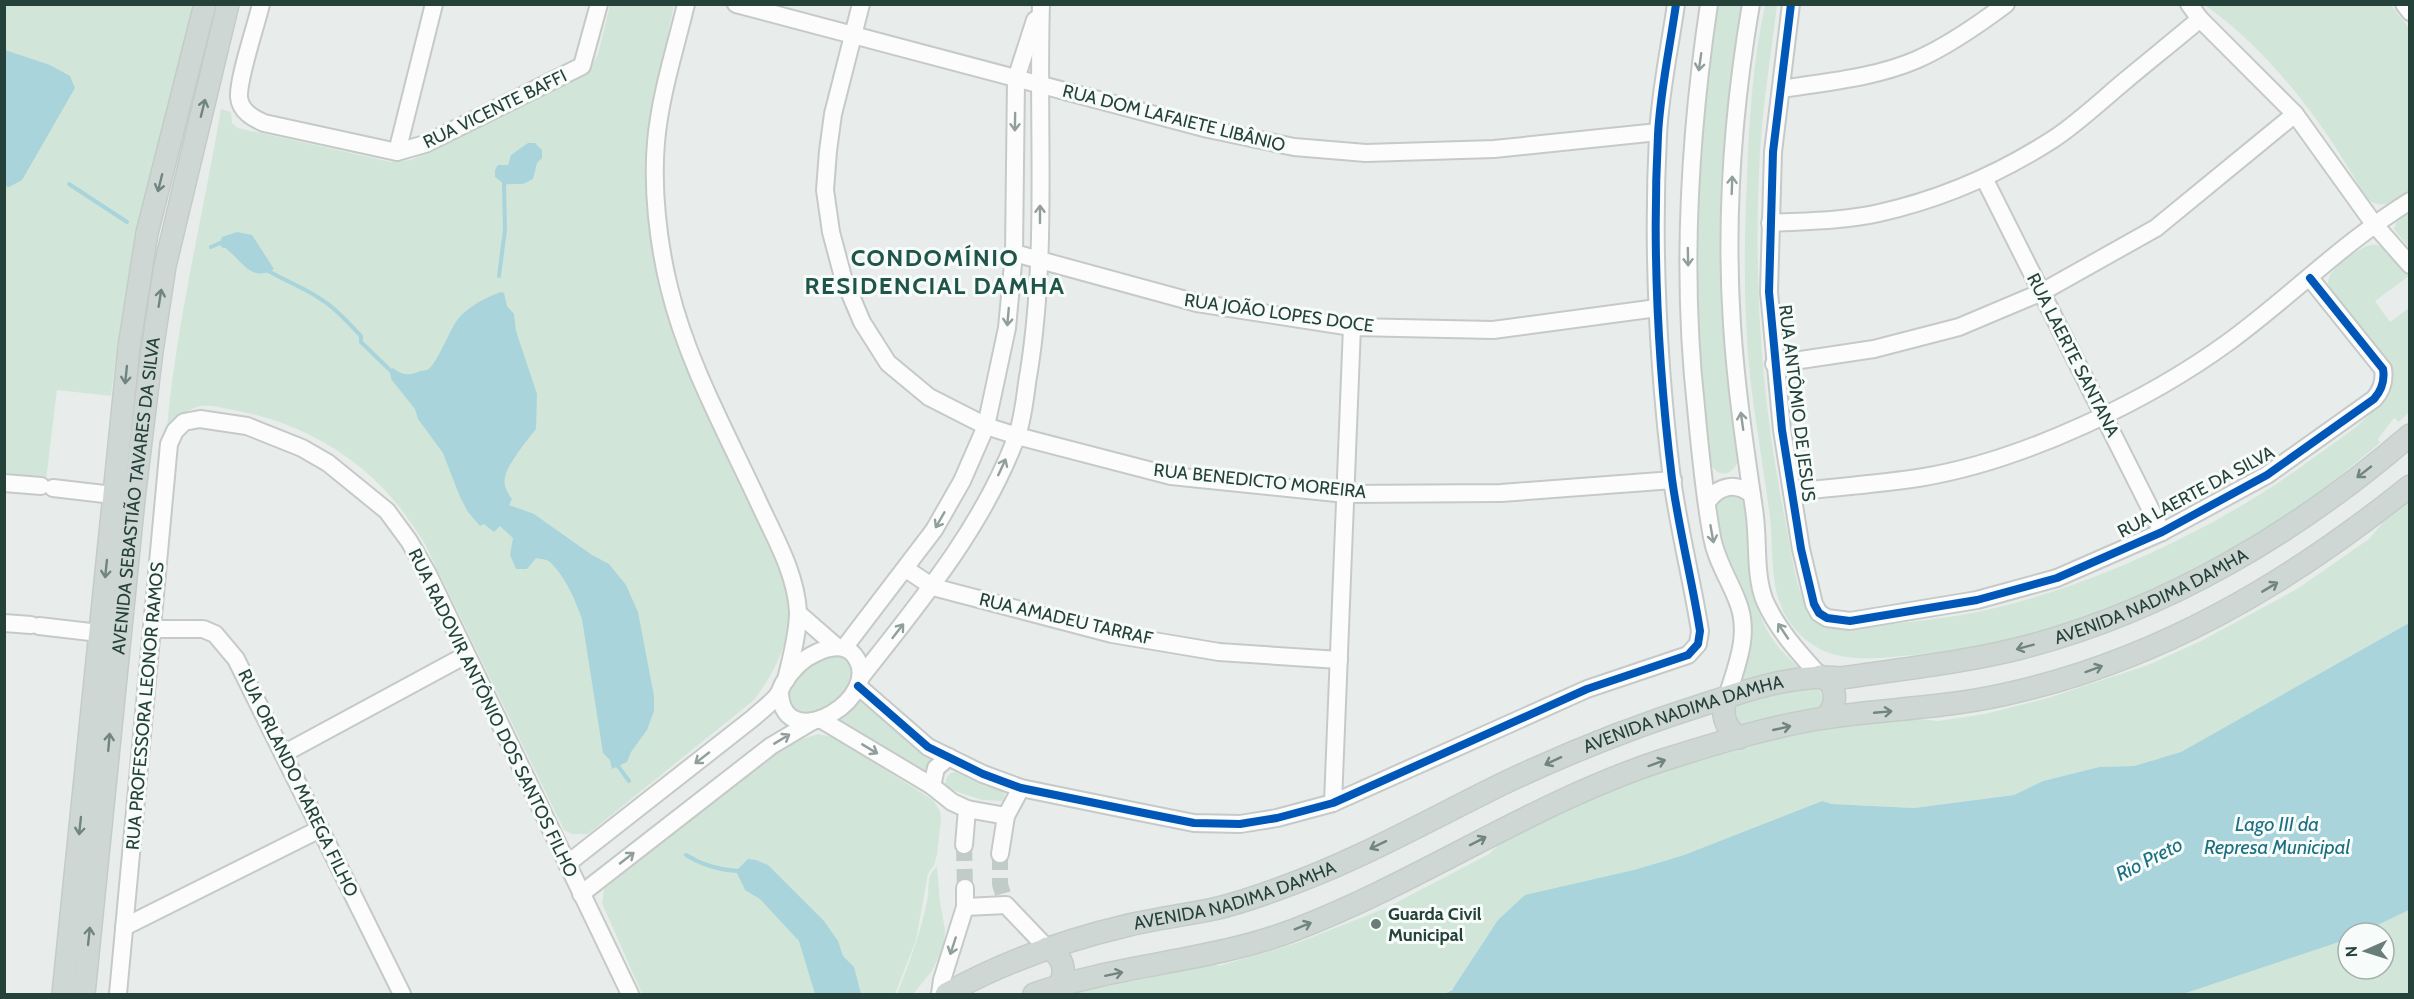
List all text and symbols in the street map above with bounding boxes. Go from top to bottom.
one-way arrow [1695,52,1706,72]
street label: RUA VICENTE BAFFI [420,65,570,153]
street label: RUA DOM LAFAIETE LIBÂNIO [1060,80,1288,156]
one-way arrow [198,99,210,118]
one-way arrow [1009,112,1021,132]
one-way arrow [153,173,165,192]
one-way arrow [1727,175,1738,195]
one-way arrow [1034,205,1046,225]
district label: CONDOMÍNIO RESIDENCIAL DAMHA [805,243,1065,300]
one-way arrow [1682,246,1693,266]
street label: RUA LAERTE SANTANA [2022,269,2124,441]
one-way arrow [155,289,166,309]
street label: RUA JOÃO LOPES DOCE [1183,289,1375,337]
street label: RUA ANTÔMIO DE JESUS [1774,303,1820,503]
one-way arrow [1002,306,1013,326]
street label: AVENIDA SEBASTIÃO TAVARES DA SILVA [107,335,165,656]
one-way arrow [120,365,131,385]
one-way arrow [1736,412,1747,432]
street label: RUA LAERTE DA SILVA [2114,441,2278,543]
one-way arrow [997,459,1009,477]
street label: RUA BENEDICTO MOREIRA [1153,459,1367,503]
one-way arrow [2356,465,2372,478]
one-way arrow [934,511,946,528]
one-way arrow [1707,524,1718,544]
street label: AVENIDA NADIMA DAMHA [2052,544,2252,649]
street label: RUA RADOVIR ANTÔNIO DOS SANTOS FILHO [404,545,582,881]
one-way arrow [100,559,111,578]
street label: RUA PROFESSORA LEONOR RAMOS [121,561,169,851]
one-way arrow [2261,580,2278,592]
street label: RUA AMADEU TARRAF [977,588,1156,650]
one-way arrow [891,623,904,639]
one-way arrow [1777,623,1789,639]
one-way arrow [2016,642,2035,653]
one-way arrow [2084,663,2102,674]
street label: RUA ORLANDO MAREGA FILHO [233,666,363,900]
street label: AVENIDA NADIMA DAMHA [1580,671,1785,758]
one-way arrow [1872,706,1892,717]
one-way arrow [1772,721,1791,733]
one-way arrow [104,733,115,753]
one-way arrow [773,733,790,745]
one-way arrow [861,744,878,756]
one-way arrow [695,751,711,764]
one-way arrow [1545,755,1563,767]
one-way arrow [1647,757,1666,768]
water label: Lago III da Represa Municipal [2204,812,2350,859]
one-way arrow [74,815,85,835]
water label: Rio Preto [2112,832,2186,886]
one-way arrow [1469,835,1486,847]
one-way arrow [1369,840,1387,852]
one-way arrow [619,851,635,864]
street label: AVENIDA NADIMA DAMHA [1132,856,1339,935]
place label: Guarda Civil Municipal [1388,903,1482,946]
marker: Guarda Civil Municipal [1369,917,1383,931]
one-way arrow [1293,920,1312,931]
north arrow [2336,921,2396,981]
one-way arrow [84,927,95,947]
one-way arrow [947,936,958,955]
text: N [2342,946,2361,958]
one-way arrow [1104,968,1123,979]

